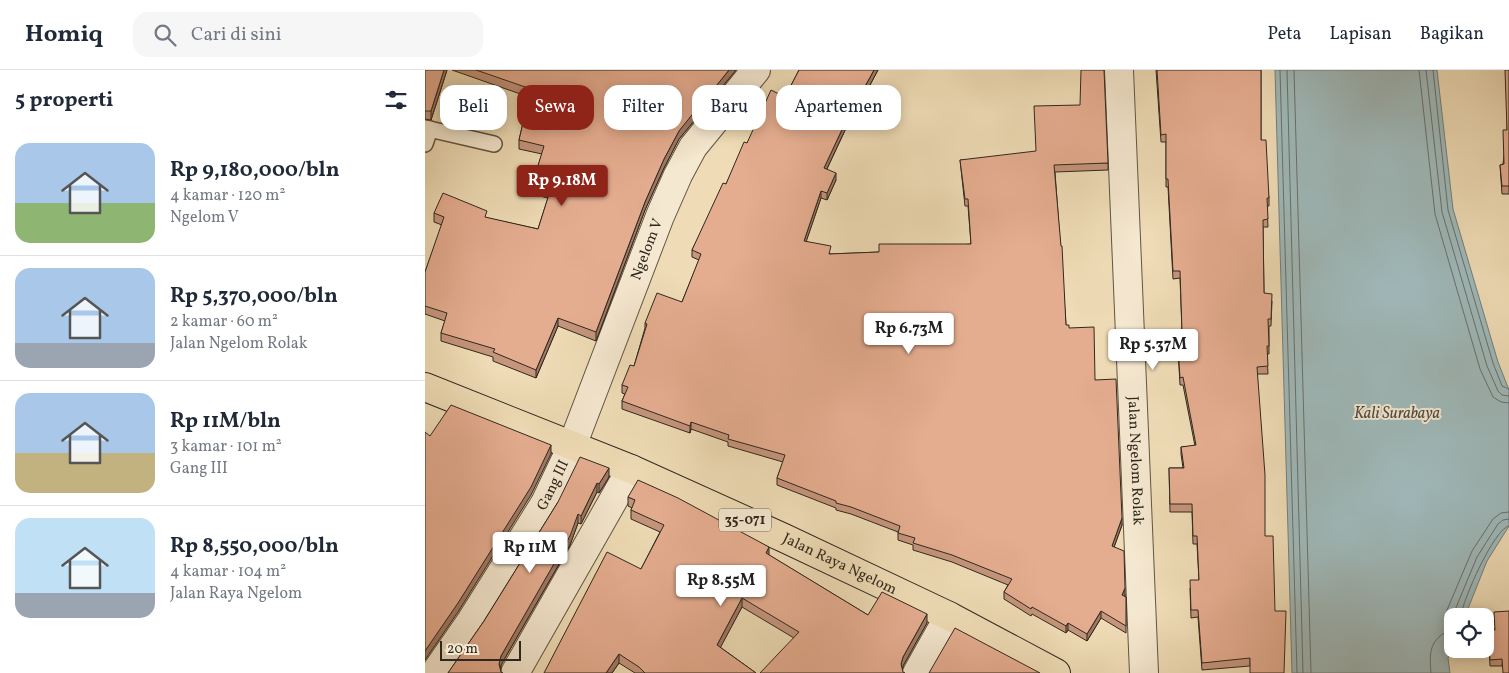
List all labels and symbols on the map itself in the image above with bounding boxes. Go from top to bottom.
pin: Rp 9.18M [510,164,614,207]
street label: Ngelom V [626,216,669,283]
pin: Rp 6.73M [857,312,961,355]
pin: Rp 5.37M [1101,328,1205,371]
street label: Jalan Ngelom Rolak [1122,396,1148,526]
water label: Kali Surabaya [1354,403,1441,425]
street label: Gang III [532,456,574,515]
road number: 35-071 [719,508,771,532]
street label: Jalan Raya Ngelom [779,528,900,600]
pin: Rp 11M [489,532,571,574]
pin: Rp 8.55M [669,564,773,607]
scale bar [440,638,521,661]

